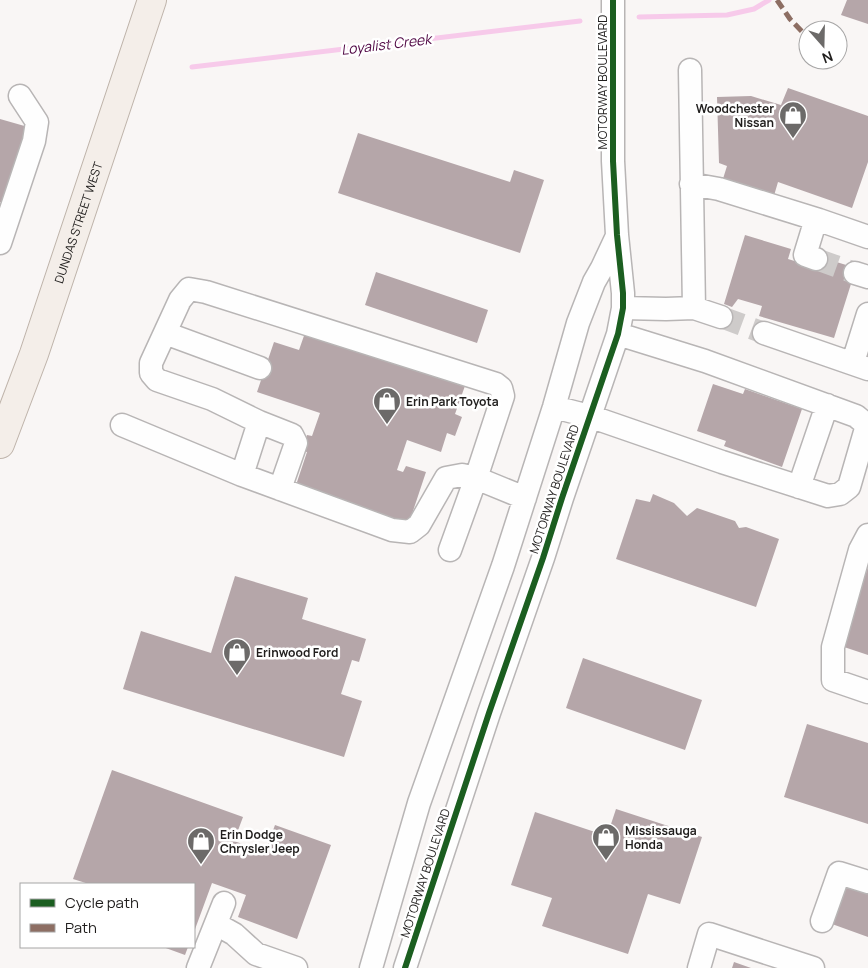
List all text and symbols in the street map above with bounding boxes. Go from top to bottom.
street label: MOTORWAY BOULEVARD [594,15,611,149]
north arrow [798,20,848,70]
water label: Loyalist Creek [340,29,434,59]
text: N [820,47,836,68]
place label: Woodchester Nissan [696,100,774,131]
shop icon: Woodchester Nissan [778,100,808,139]
street label: DUNDAS STREET WEST [50,159,106,285]
shop icon: Erin Park Toyota [372,386,402,425]
place label: Erin Park Toyota [406,393,499,410]
street label: MOTORWAY BOULEVARD [525,422,583,556]
shop icon: Erinwood Ford [222,637,252,676]
place label: Erinwood Ford [256,644,338,661]
street label: MOTORWAY BOULEVARD [396,806,454,940]
shop icon: Mississauga Honda [591,822,621,861]
place label: Mississauga Honda [625,822,697,853]
shop icon: Erin Dodge Chrysler Jeep [186,826,216,865]
place label: Erin Dodge Chrysler Jeep [220,826,300,857]
legend [20,883,195,948]
text: Cycle path [65,892,139,913]
text: Path [65,917,97,938]

